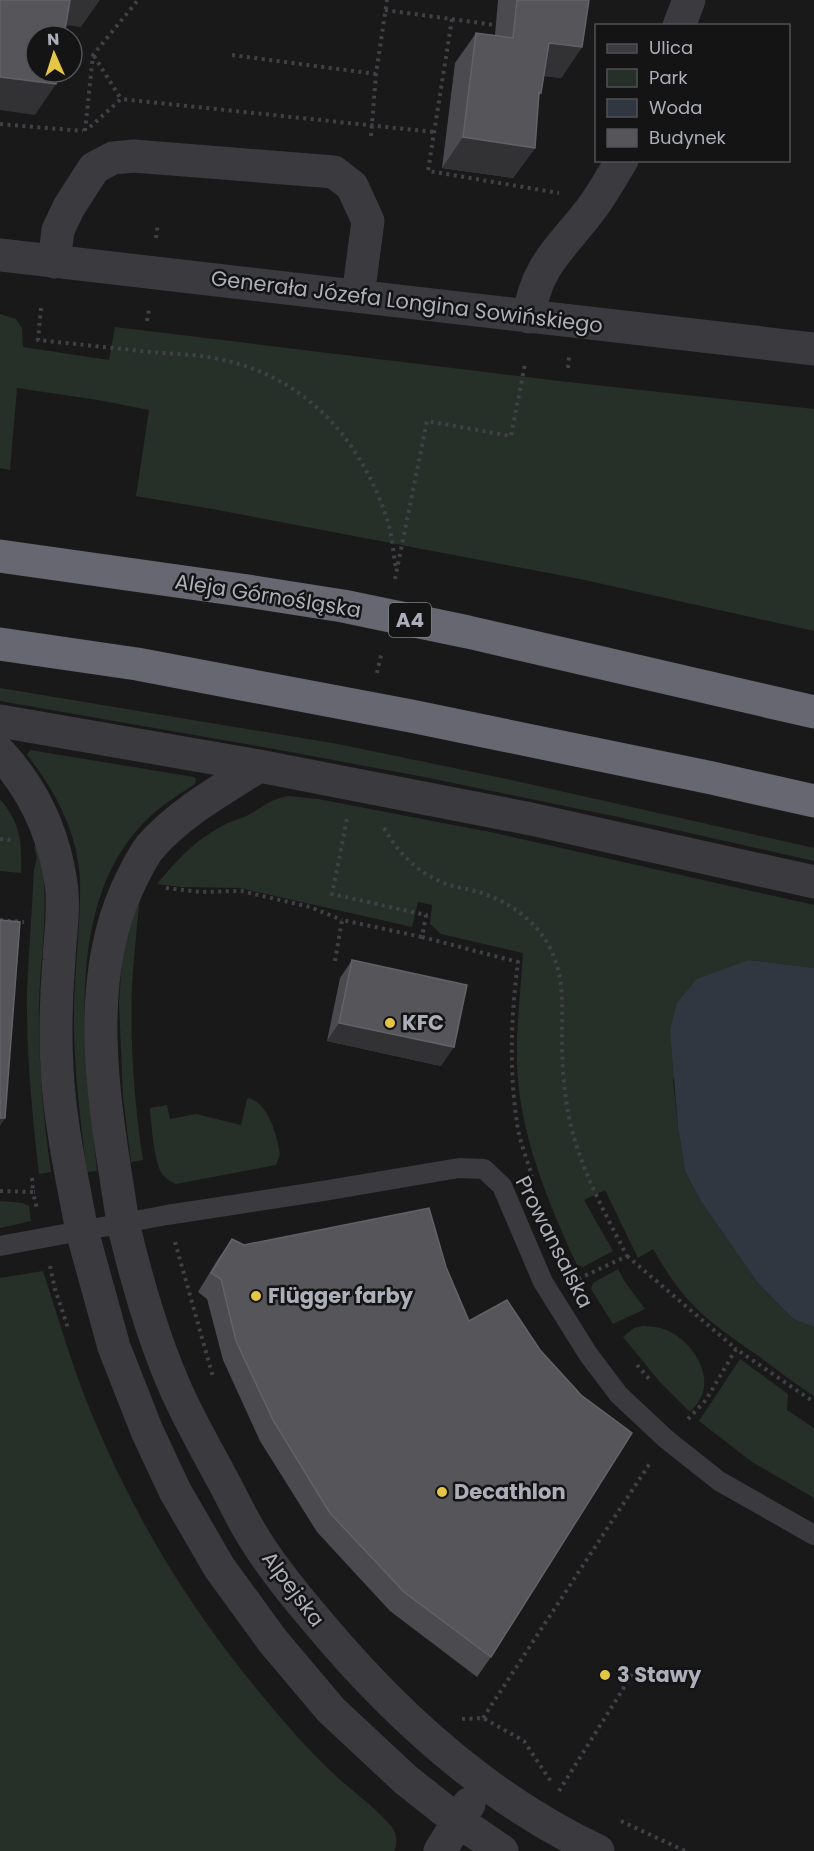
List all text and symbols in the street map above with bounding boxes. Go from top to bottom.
north arrow [24,24,84,84]
legend [595,24,790,162]
text: N [47,28,60,51]
text: Ulica [649,35,693,60]
text: Park [649,65,688,90]
text: Woda [649,95,702,120]
text: Budynek [649,125,727,150]
street label: Generała Józefa Longina Sowińskiego [209,263,605,340]
street label: Aleja Górnośląska [173,566,363,625]
road number: A4 [389,603,431,637]
place label: KFC [402,1008,444,1037]
marker: KFC [383,1016,397,1030]
street label: Prowansalska [509,1171,600,1313]
place label: Flügger farby [268,1281,414,1310]
marker: Flügger farby [249,1289,263,1303]
place label: Decathlon [454,1477,566,1506]
marker: Decathlon [435,1485,449,1499]
street label: Alpejska [255,1545,331,1632]
place label: 3 Stawy [617,1660,702,1689]
marker: 3 Stawy [598,1668,612,1682]

